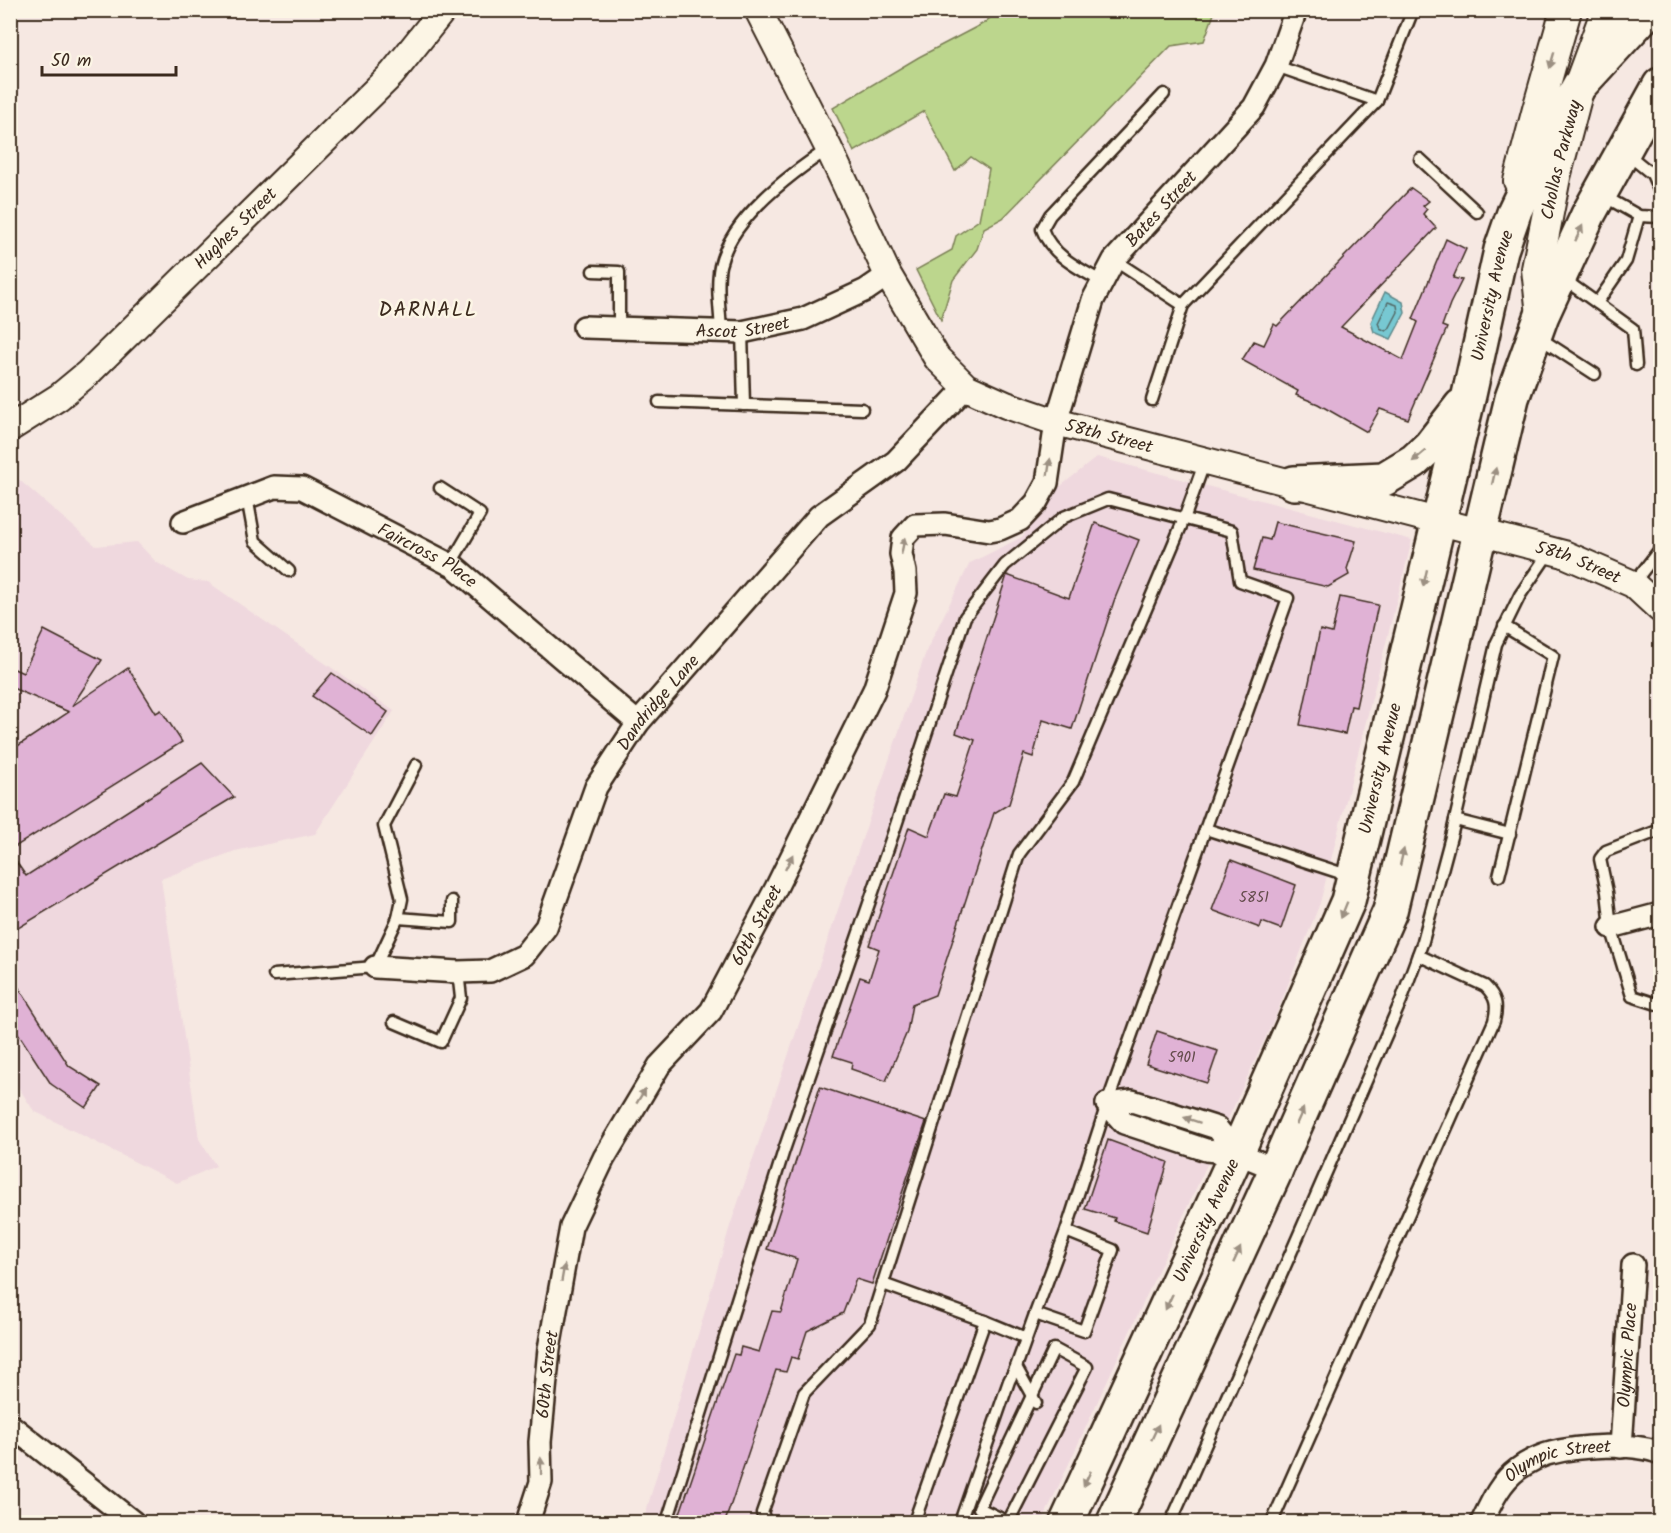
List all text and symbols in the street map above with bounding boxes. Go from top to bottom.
scale bar [42,39,176,77]
text: 50 m [51,47,91,76]
one-way arrow [1547,51,1556,69]
street label: Chollas Parkway [1534,97,1591,223]
street label: Bates Street [1119,164,1206,255]
street label: Hughes Street [188,181,285,277]
one-way arrow [1575,225,1584,242]
street label: University Avenue [1464,226,1523,364]
district label: DARNALL [379,294,478,327]
street label: Ascot Street [695,309,794,348]
street label: 58th Street [1061,412,1157,463]
one-way arrow [1412,449,1427,462]
one-way arrow [1045,457,1054,476]
one-way arrow [1490,466,1499,485]
street label: Faircross Place [372,516,483,596]
street label: 58th Street [1532,534,1626,593]
one-way arrow [899,536,908,555]
one-way arrow [1419,568,1429,587]
street label: Dandridge Lane [610,649,708,757]
street label: University Avenue [1351,700,1411,837]
one-way arrow [1398,848,1408,866]
one-way arrow [785,853,794,870]
street label: 60th Street [724,879,792,972]
house number: 5851 [1239,886,1269,910]
one-way arrow [1339,901,1348,919]
house number: 5901 [1168,1046,1196,1070]
one-way arrow [636,1088,647,1104]
one-way arrow [1295,1106,1305,1124]
one-way arrow [1183,1115,1201,1124]
street label: University Avenue [1166,1154,1248,1288]
one-way arrow [1232,1246,1242,1264]
one-way arrow [559,1263,568,1282]
one-way arrow [1164,1293,1173,1310]
street label: Olympic Place [1611,1302,1646,1409]
street label: 60th Street [529,1327,568,1420]
one-way arrow [1151,1424,1160,1441]
street label: Olympic Street [1498,1433,1612,1490]
one-way arrow [536,1456,546,1475]
one-way arrow [1082,1470,1092,1488]

